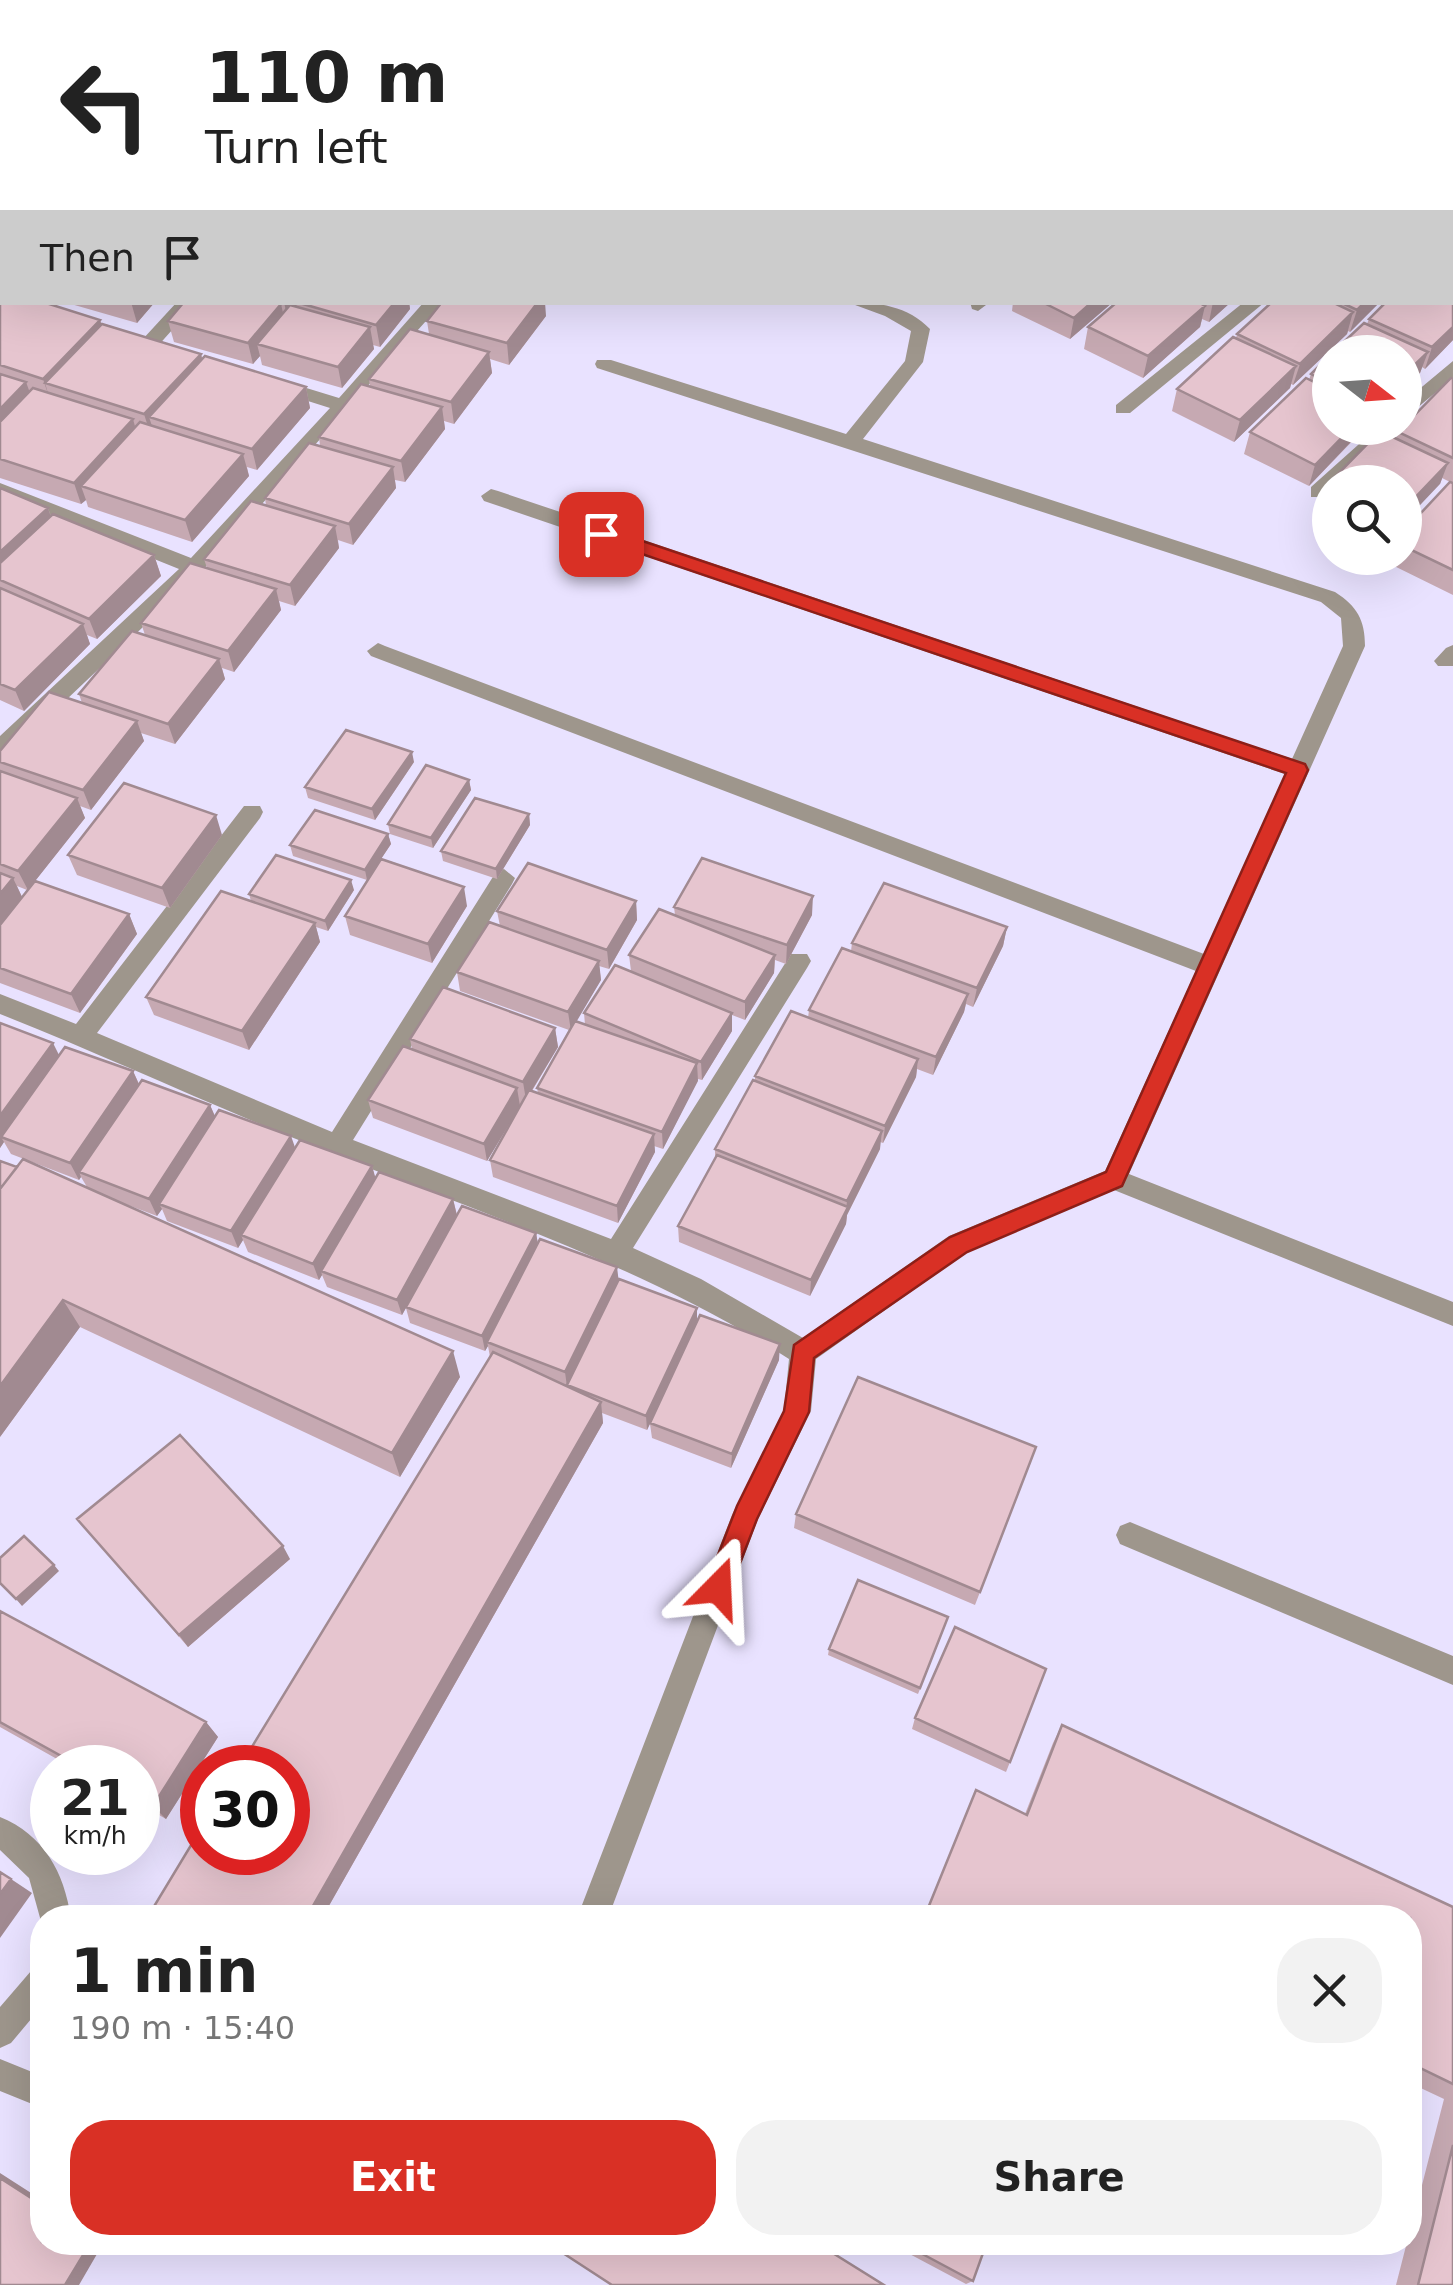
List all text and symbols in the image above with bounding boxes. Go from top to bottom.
text: 110 m [205,37,448,119]
icon: left [40,40,170,170]
text: Turn left [205,121,388,174]
icon: arrive [155,230,210,285]
text: Then [40,236,135,280]
north arrow [1312,335,1422,445]
map controls [1312,335,1422,575]
button: search [1312,465,1422,575]
pin [559,492,644,577]
icon: arrive [574,507,629,562]
position arrow [666,1536,770,1640]
speed limit sign: 30 [180,1745,310,1875]
text: 21 [60,1769,130,1827]
text: km/h [63,1821,127,1850]
text: 1 min [70,1936,258,2006]
button: close [1277,1938,1382,2043]
text: 190 m · 15:40 [70,2009,295,2047]
button: Exit [70,2120,716,2235]
button: Share [736,2120,1382,2235]

